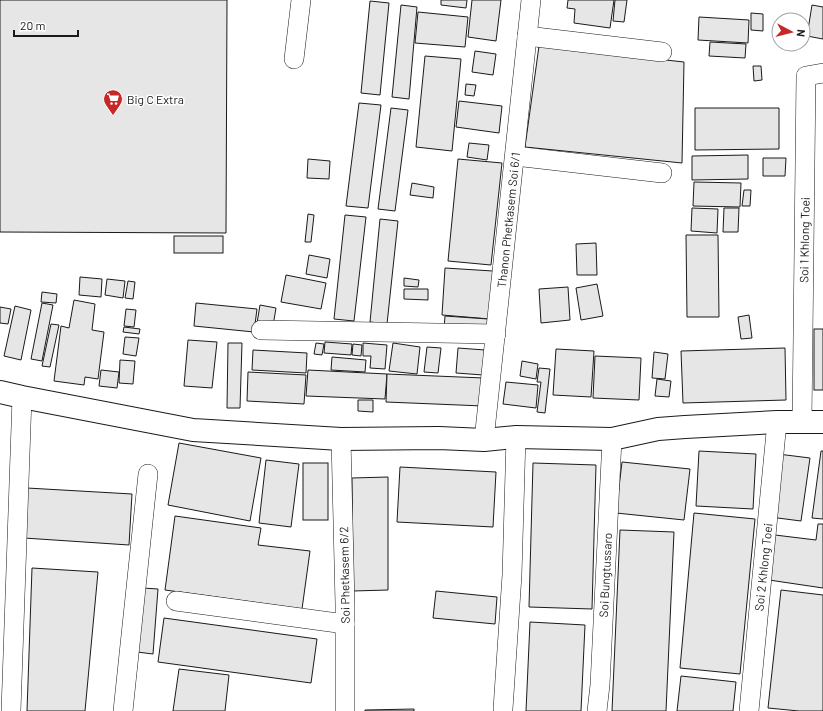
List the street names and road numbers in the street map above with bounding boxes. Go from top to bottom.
street label: Thanon Phetkasem Soi 6/1 [494,152,522,288]
street label: Soi 1 Khlong Toei [796,197,812,283]
street label: Soi 2 Khlong Toei [751,522,775,612]
street label: Soi Phetkasem 6/2 [336,526,352,624]
street label: Soi Bungtussaro [596,532,614,618]

